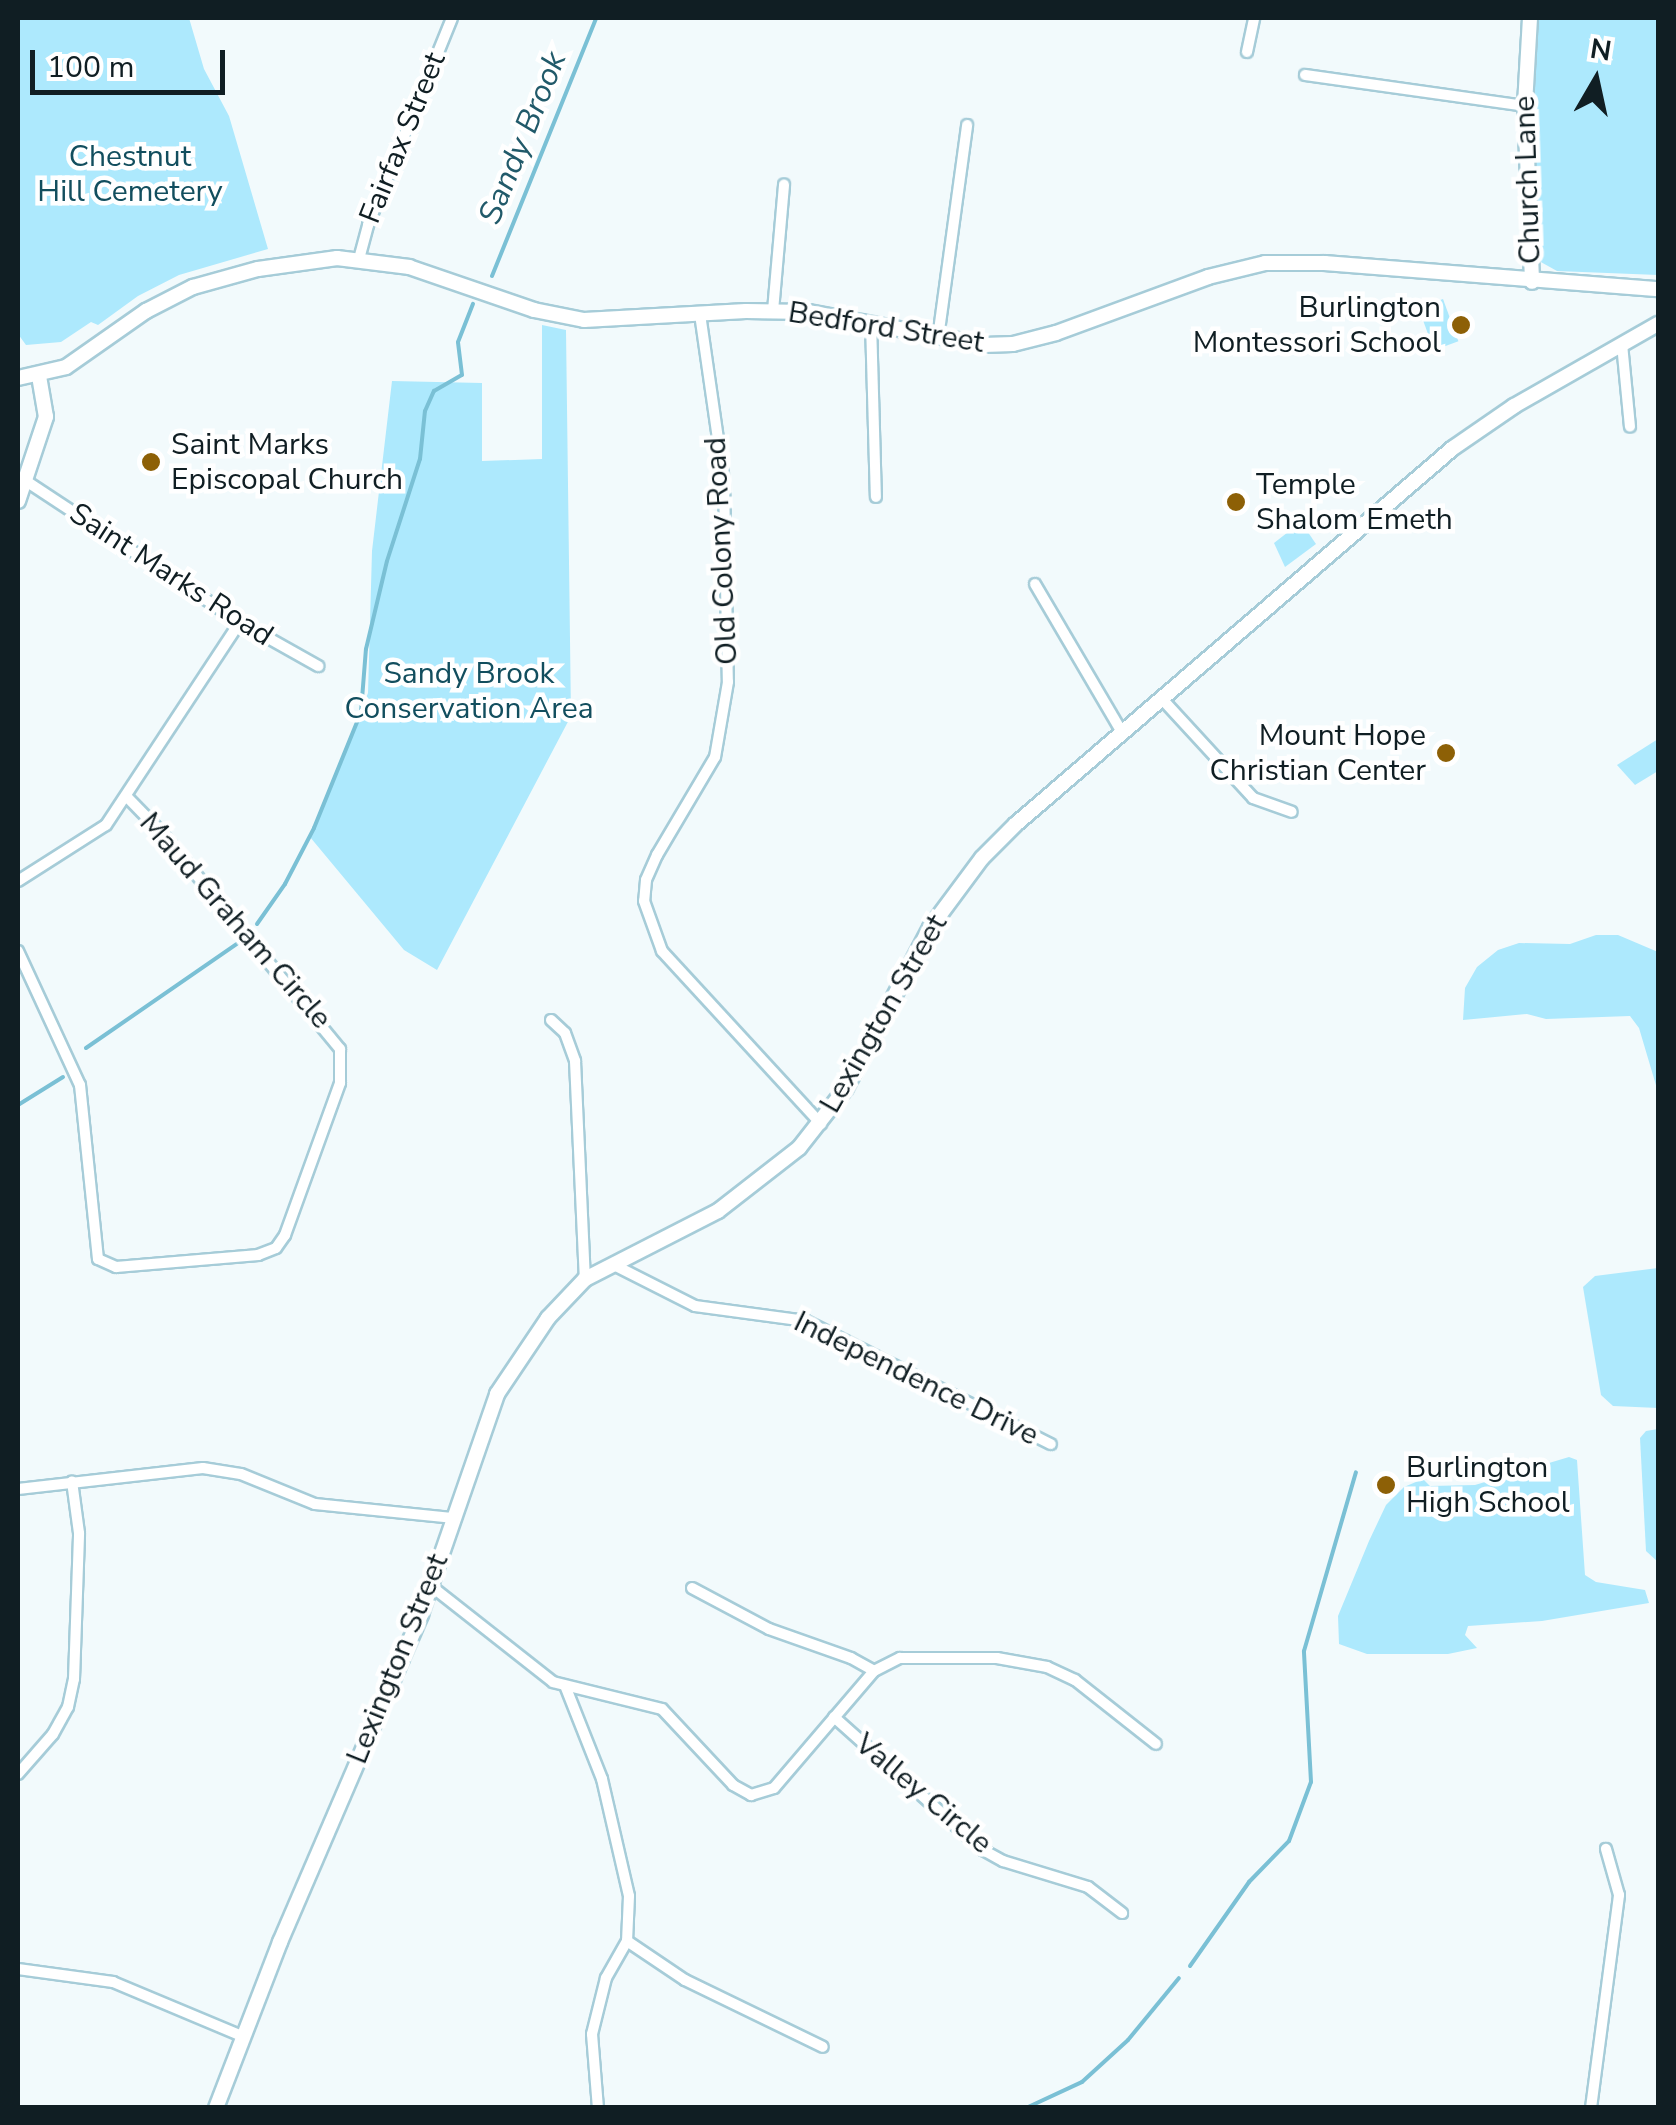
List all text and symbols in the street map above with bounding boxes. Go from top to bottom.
scale bar [35,30,230,92]
north arrow [1546,30,1646,130]
text: N [1587,30,1614,71]
water label: Sandy Brook [471,46,575,230]
text: 100 m [47,47,134,88]
street label: Fairfax Street [352,47,454,229]
street label: Church Lane [1507,95,1549,265]
park label: Chestnut Hill Cemetery [37,139,223,210]
place label: Burlington Montessori School [1193,290,1441,360]
street label: Bedford Street [786,295,986,361]
marker: Burlington Montessori School [1450,314,1472,336]
place label: Saint Marks Episcopal Church [171,427,403,498]
street label: Old Colony Road [698,436,746,666]
marker: Saint Marks Episcopal Church [140,451,162,473]
place label: Temple Shalom Emeth [1256,467,1453,538]
marker: Temple Shalom Emeth [1225,491,1247,513]
street label: Saint Marks Road [62,496,280,654]
park label: Sandy Brook Conservation Area [344,656,594,726]
place label: Mount Hope Christian Center [1209,718,1426,788]
marker: Mount Hope Christian Center [1435,742,1457,764]
street label: Maud Graham Circle [131,806,339,1036]
street label: Lexington Street [813,908,955,1120]
street label: Independence Drive [788,1304,1044,1454]
place label: Burlington High School [1406,1450,1570,1520]
marker: Burlington High School [1375,1474,1397,1496]
street label: Lexington Street [340,1549,456,1769]
street label: Valley Circle [847,1726,999,1862]

